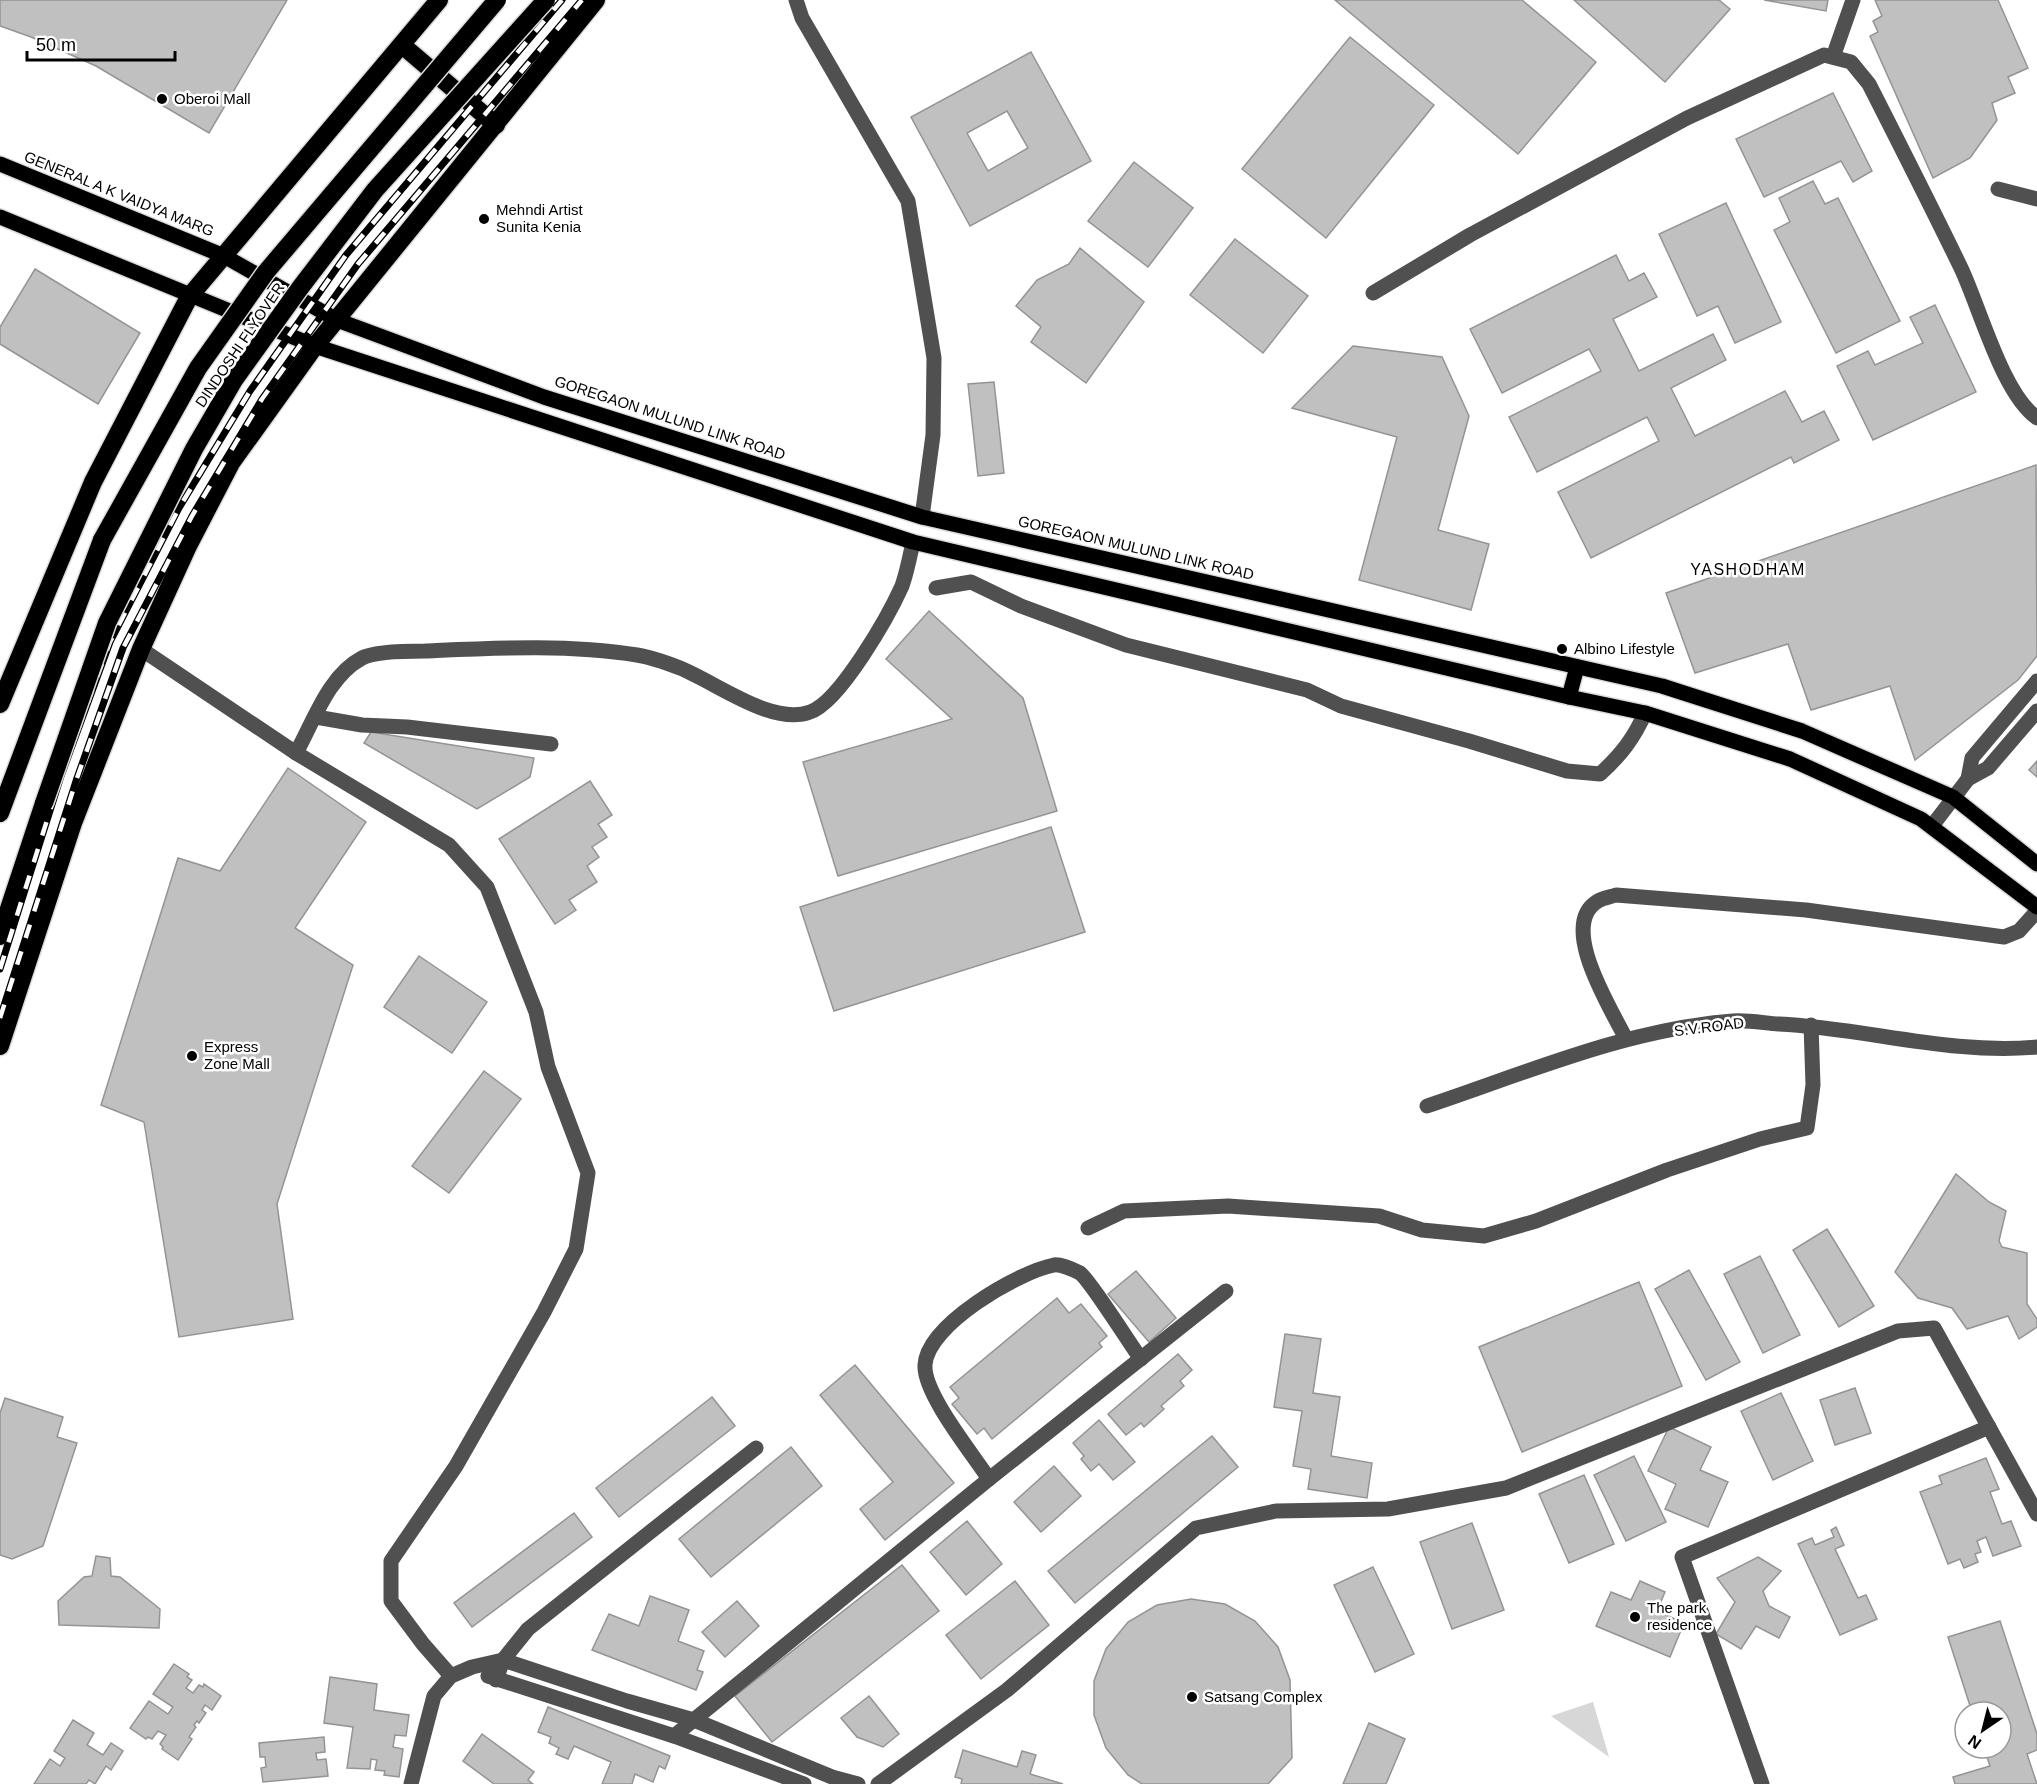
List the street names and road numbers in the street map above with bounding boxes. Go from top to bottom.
street label: GENERAL A K VAIDYA MARG [22,148,217,239]
street label: DINDOSHI FLYOVER [192,279,288,410]
street label: GOREGAON MULUND LINK ROAD [553,372,788,463]
street label: GOREGAON MULUND LINK ROAD [1016,512,1256,583]
street label: S.V.ROAD [1673,1014,1745,1039]

